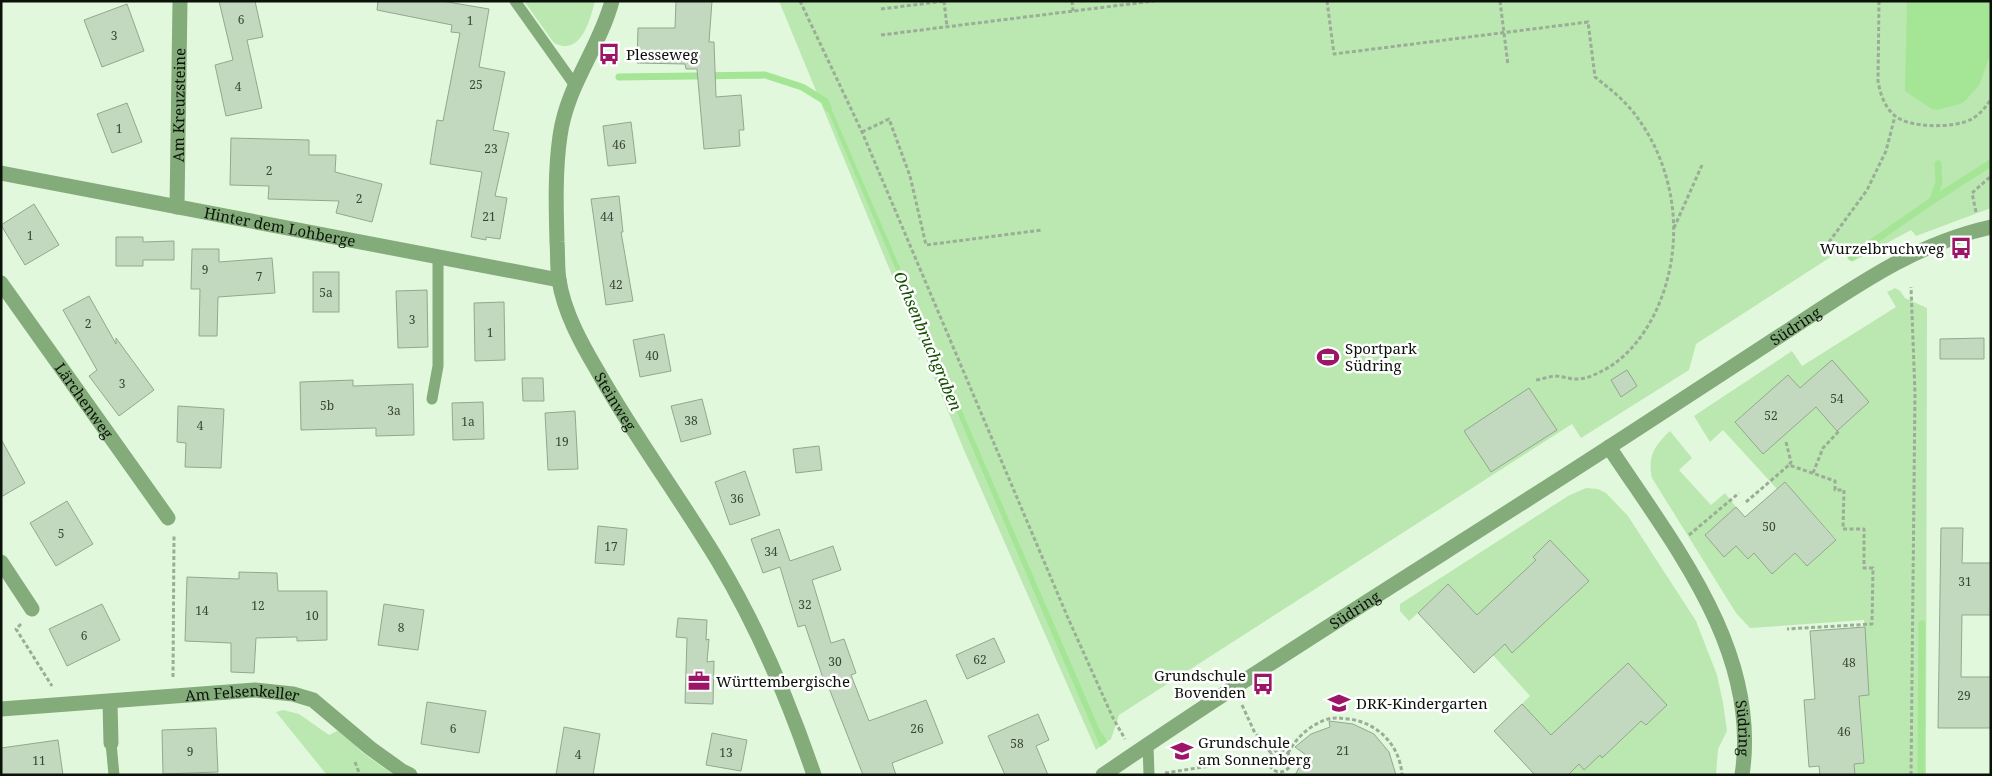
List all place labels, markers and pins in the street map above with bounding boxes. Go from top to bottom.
bus stop icon: Plesseweg [596,41,622,67]
place label: Plesseweg [626,44,698,64]
bus stop icon: Wurzelbruchweg [1948,235,1974,261]
place label: Wurzelbruchweg [1820,238,1944,258]
place label: Sportpark Südring [1345,338,1417,375]
sports icon: Sportpark Südring [1315,344,1341,370]
place label: Grundschule Bovenden [1154,665,1246,702]
office icon: Württembergische [686,668,712,694]
place label: Württembergische [716,671,850,691]
bus stop icon: Grundschule Bovenden [1250,671,1276,697]
school or university icon: DRK-Kindergarten [1326,690,1352,716]
place label: DRK-Kindergarten [1356,693,1488,713]
place label: Grundschule am Sonnenberg [1198,732,1311,769]
school or university icon: Grundschule am Sonnenberg [1169,738,1195,764]

